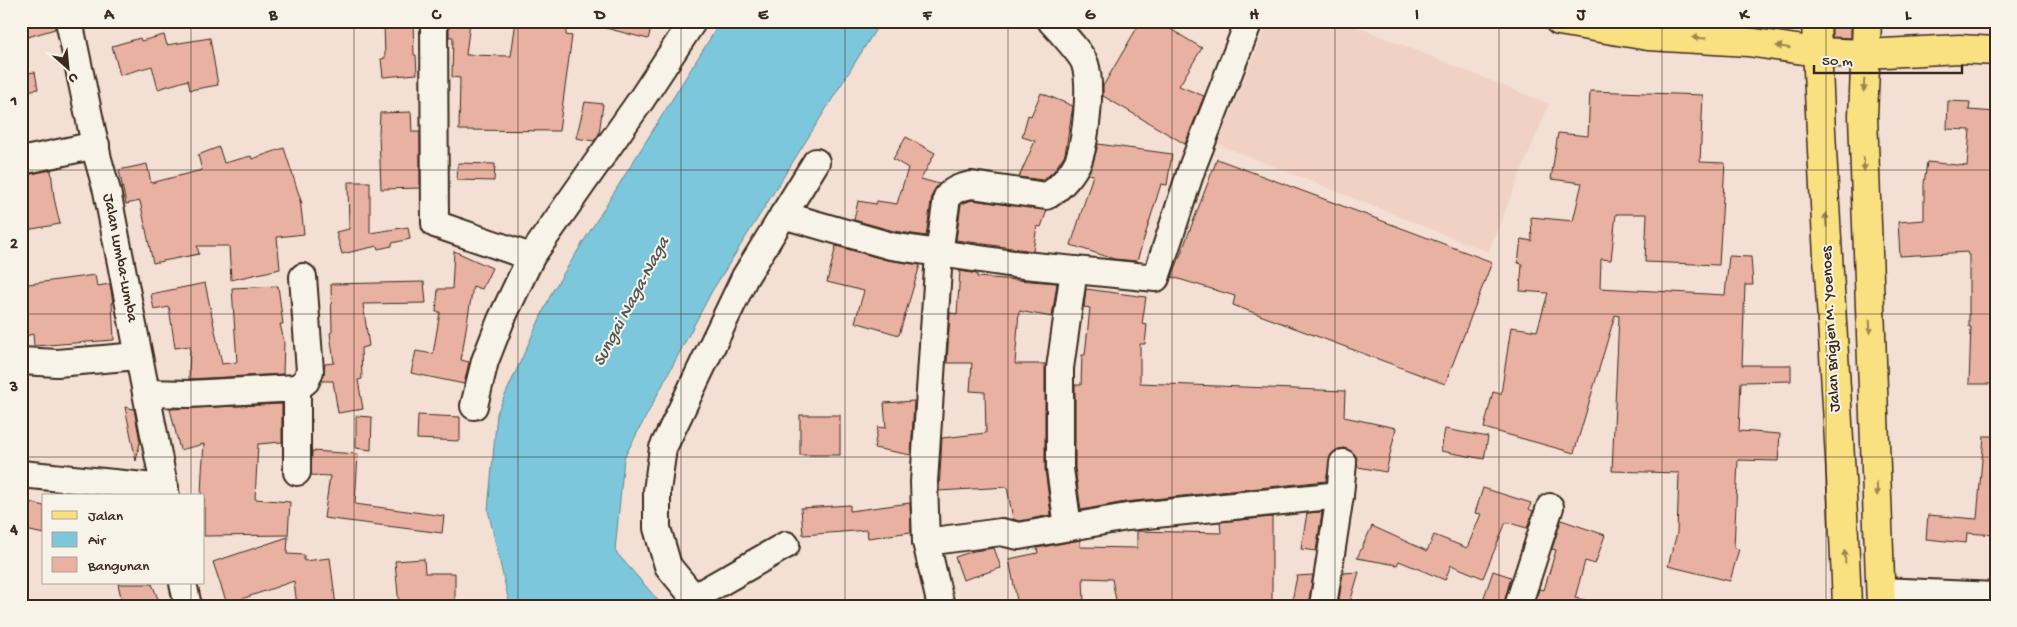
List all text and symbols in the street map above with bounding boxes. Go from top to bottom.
text: A [103,7,115,26]
text: B [268,7,278,26]
text: C [431,7,442,26]
text: D [593,7,606,26]
text: E [758,7,769,26]
text: F [922,7,933,26]
text: G [1085,7,1096,26]
text: H [1249,7,1259,26]
text: I [1415,7,1419,26]
text: J [1576,7,1587,26]
text: K [1739,7,1751,26]
text: L [1905,7,1912,26]
one-way arrow [1691,34,1707,42]
north arrow [42,42,92,92]
scale bar [1814,42,1962,74]
one-way arrow [1774,43,1790,51]
text: 50 m [1822,53,1853,71]
text: U [65,68,80,87]
one-way arrow [1860,77,1868,93]
text: 1 [10,93,17,112]
one-way arrow [1861,157,1869,173]
street label: Jalan Lumba-Lumba [97,192,141,325]
one-way arrow [1821,212,1829,228]
water label: Sungai Naga-Naga [589,233,675,370]
text: 2 [10,236,18,255]
street label: Jalan Brigjen M. Yoenoes [1818,245,1846,412]
one-way arrow [1867,319,1875,335]
text: 3 [9,379,18,398]
one-way arrow [1873,481,1881,497]
legend [42,494,205,584]
text: Jalan [88,508,123,526]
text: 4 [9,522,18,541]
text: Air [88,532,107,550]
one-way arrow [1840,549,1848,565]
text: Bangunan [87,558,149,576]

